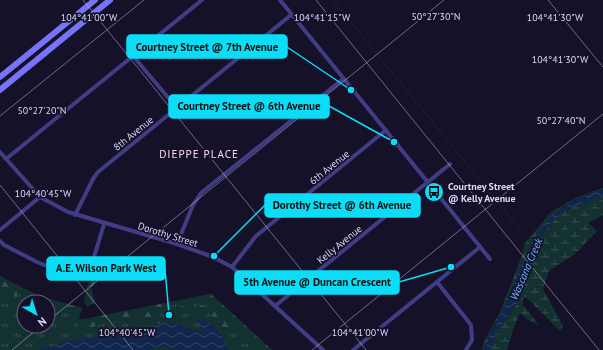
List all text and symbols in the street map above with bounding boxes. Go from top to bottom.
text: 50°27'30"N [411,10,461,23]
text: 104°41'00"W [61,11,118,24]
text: 104°41'15"W [294,11,351,24]
text: 104°41'30"W [527,11,584,24]
callout: Courtney Street @ 7th Avenue [127,35,287,58]
text: Courtney Street @ 7th Avenue [136,40,279,54]
text: 104°41'30"W [532,53,589,66]
callout: Courtney Street @ 6th Avenue [169,95,329,118]
text: Courtney Street @ 6th Avenue [177,99,321,113]
text: 50°27'20"N [17,104,67,117]
street label: 8th Avenue [111,113,156,154]
text: 50°27'40"N [536,114,586,127]
district label: DIEPPE PLACE [159,147,239,161]
street label: 6th Avenue [307,147,352,188]
place label: Courtney Street @ Kelly Avenue [448,180,516,205]
bus stop icon: Courtney Street @ Kelly Avenue [423,181,445,203]
text: 104°40'45"W [15,187,72,200]
callout: Dorothy Street @ 6th Avenue [265,194,420,217]
text: Dorothy Street @ 6th Avenue [273,198,412,212]
street label: Dorothy Street [136,219,200,250]
street label: Kelly Avenue [314,222,365,267]
water label: Wascana Creek [507,235,546,302]
callout: A.E. Wilson Park West [47,257,165,280]
text: A.E. Wilson Park West [56,261,156,275]
callout: 5th Avenue @ Duncan Crescent [235,271,399,294]
text: 5th Avenue @ Duncan Crescent [243,275,391,289]
north arrow [16,294,56,334]
text: N [35,314,50,329]
text: 104°40'45"W [99,326,156,339]
text: 104°41'00"W [332,326,389,339]

